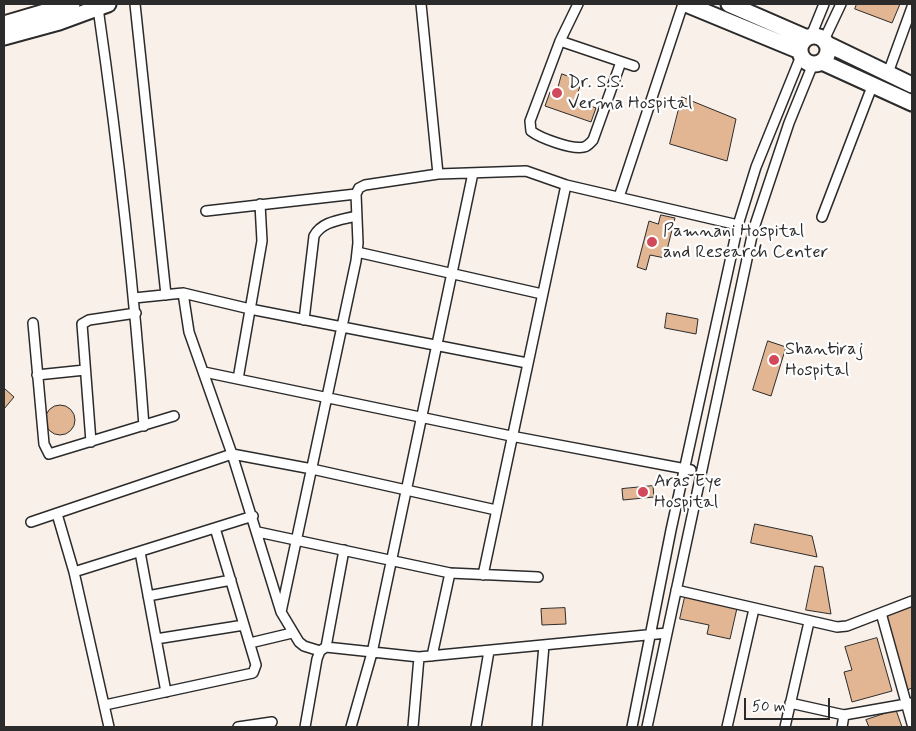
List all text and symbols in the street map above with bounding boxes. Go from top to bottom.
place label: Dr. S.S. Verma Hospital [568,72,692,115]
marker: Dr. S.S. Verma Hospital [550,86,564,100]
place label: Pamnani Hospital and Research Center [663,221,828,264]
marker: Pamnani Hospital and Research Center [645,235,659,249]
place label: Shantiraj Hospital [785,339,863,382]
marker: Shantiraj Hospital [767,353,781,367]
place label: Aras Eye Hospital [654,471,722,514]
marker: Aras Eye Hospital [636,485,650,499]
scale bar [746,688,832,720]
text: 50 m [752,697,786,717]

